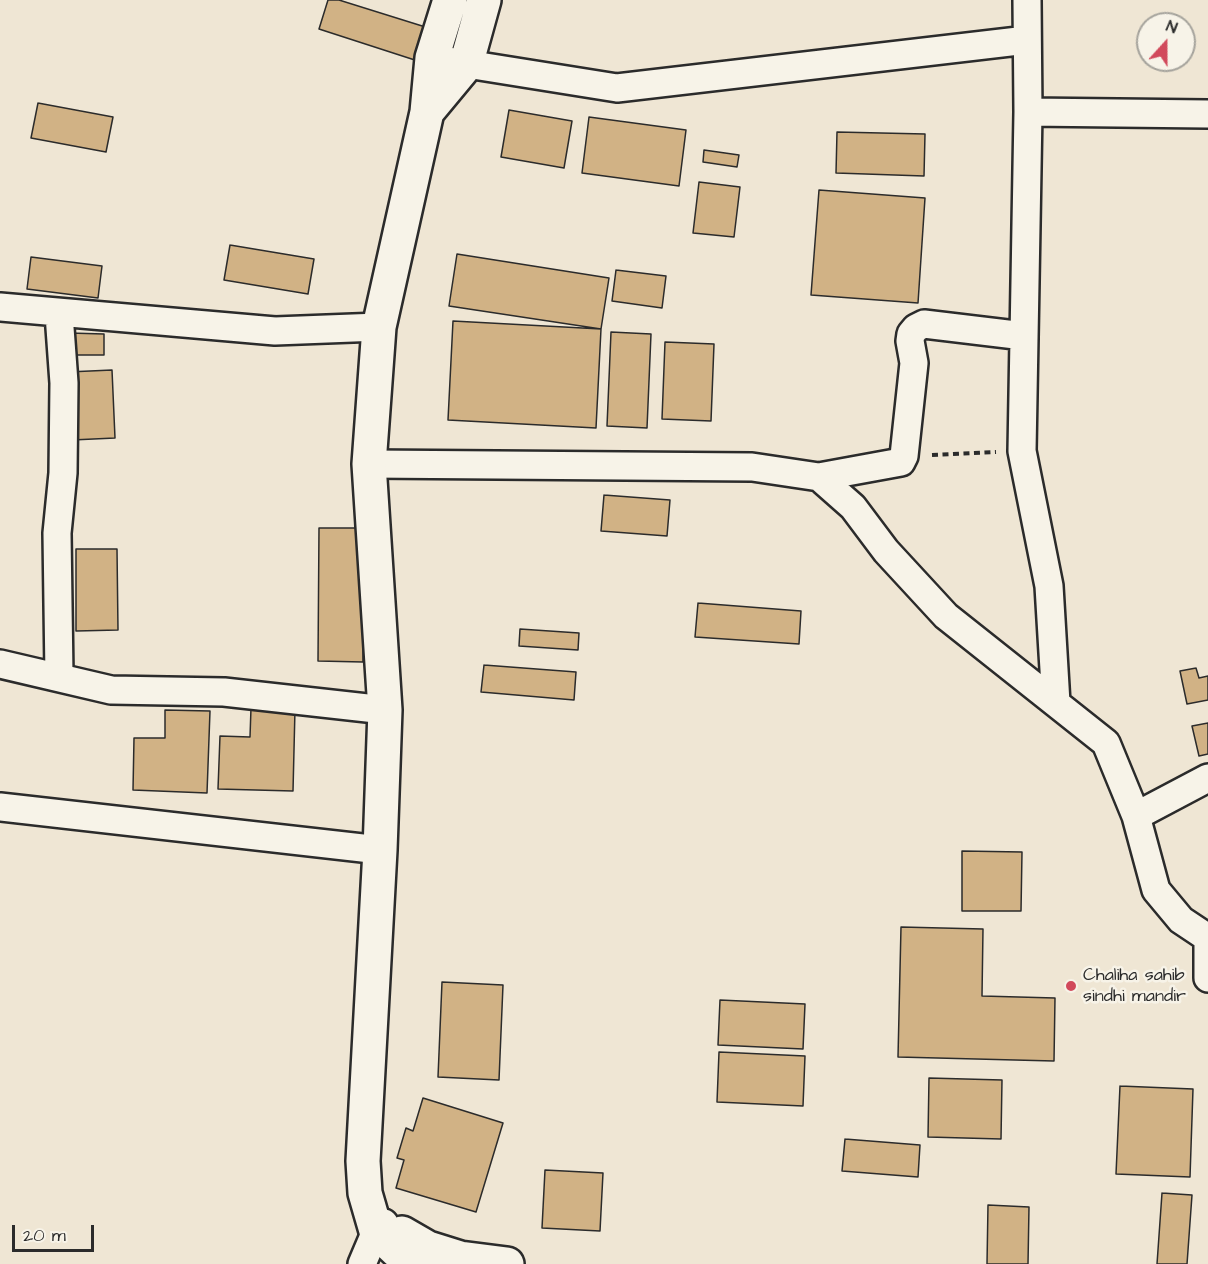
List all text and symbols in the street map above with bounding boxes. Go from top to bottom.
north arrow [1136,12,1196,72]
text: N [1163,15,1180,39]
place label: Chaliha sahib sindhi mandir [1083,965,1186,1008]
marker: Chaliha sahib sindhi mandir [1064,979,1078,993]
scale bar [15,1213,98,1251]
text: 20 m [23,1223,66,1248]

